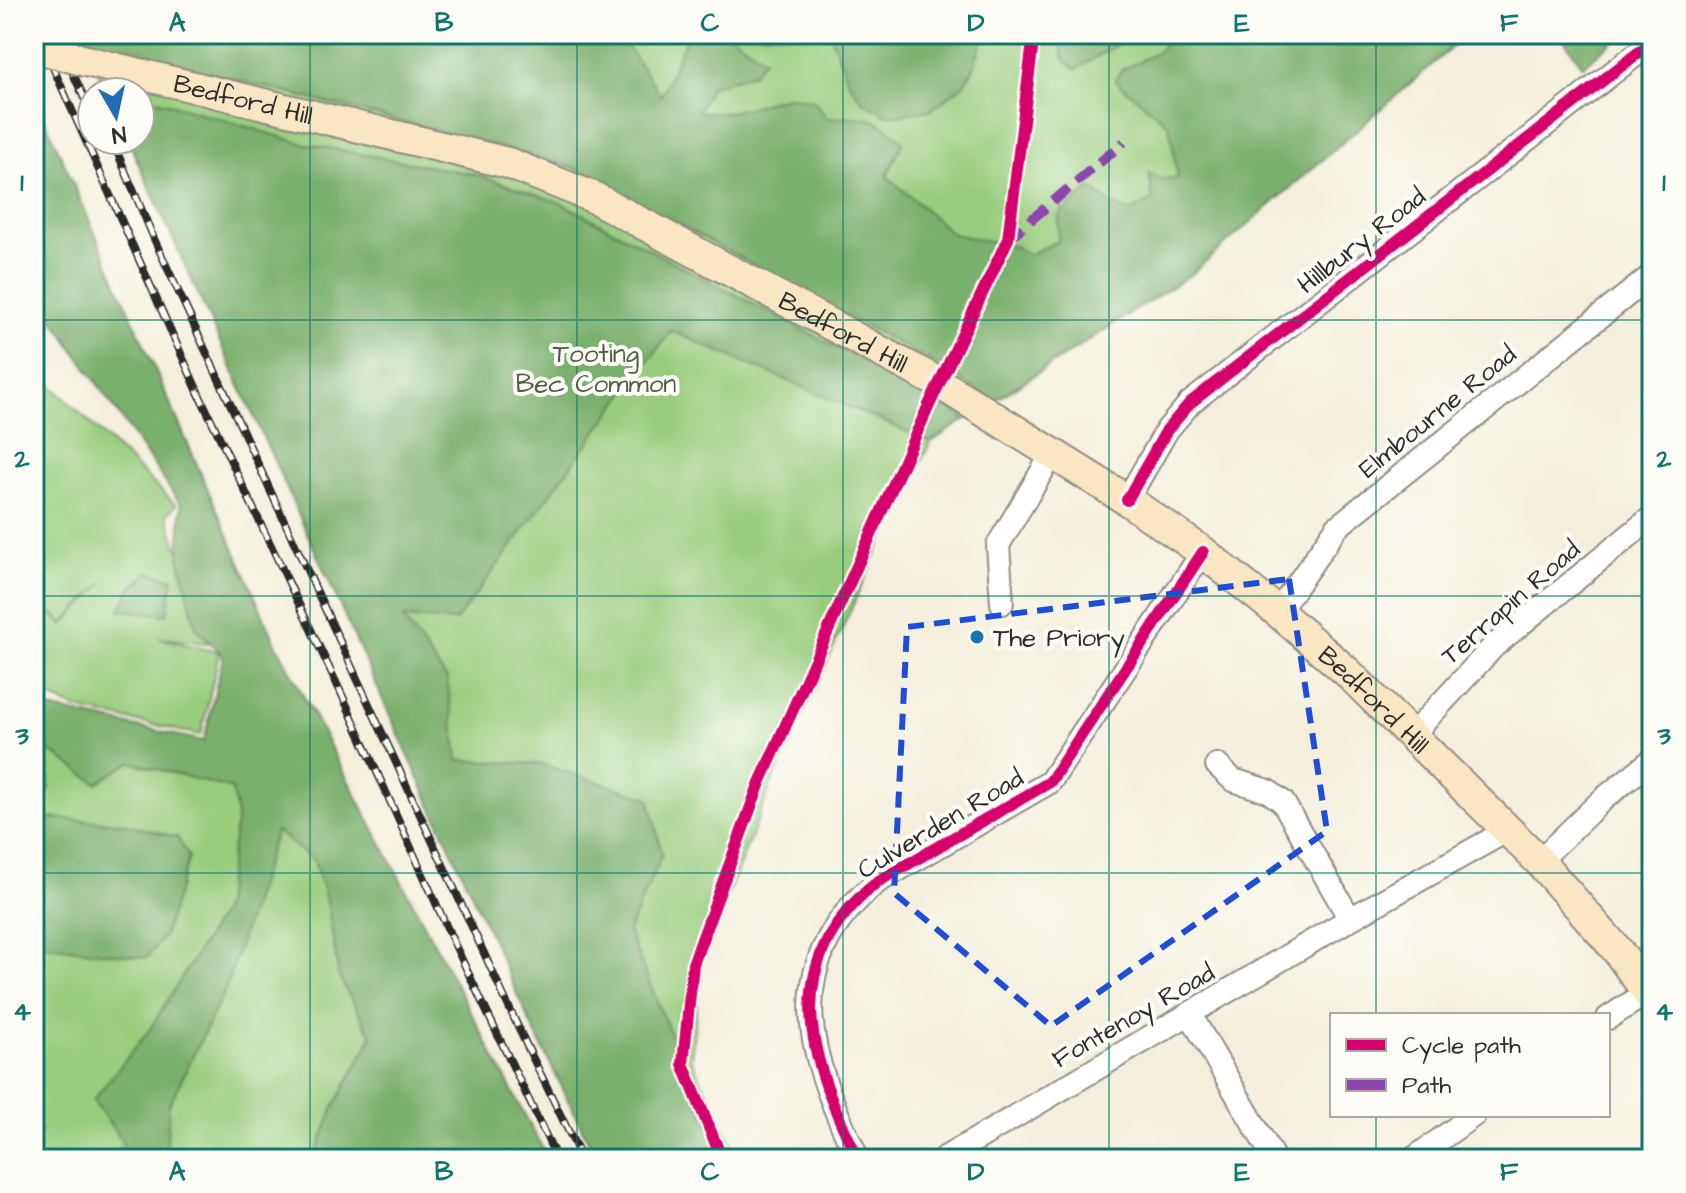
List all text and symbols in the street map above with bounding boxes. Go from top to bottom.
text: A [169,5,186,41]
text: B [435,5,454,41]
text: C [701,5,720,41]
text: D [968,5,985,41]
text: E [1234,5,1250,41]
text: F [1500,5,1519,41]
street label: Bedford Hill [170,66,316,134]
north arrow [76,76,156,156]
text: N [109,118,128,151]
text: 1 [20,165,24,201]
text: 1 [1662,165,1666,201]
street label: Hillbury Road [1290,179,1435,304]
street label: Bedford Hill [772,283,914,382]
park label: Tooting Bec Common [516,336,676,402]
street label: Elmbourne Road [1351,337,1524,487]
text: 2 [14,441,30,477]
text: 2 [1656,441,1672,477]
street label: Terrapin Road [1433,532,1588,673]
place label: The Priory [993,620,1125,658]
marker: The Priory [968,628,986,646]
street label: Bedford Hill [1310,638,1437,762]
text: 3 [14,718,29,754]
text: 3 [1656,718,1671,754]
street label: Culverden Road [851,760,1030,888]
street label: Fontenoy Road [1046,955,1222,1079]
text: 4 [13,994,31,1030]
text: 4 [1655,994,1673,1030]
legend [1330,1013,1610,1117]
text: Cycle path [1402,1029,1521,1064]
text: Path [1402,1069,1451,1103]
text: A [169,1154,186,1190]
text: B [435,1154,454,1190]
text: C [701,1154,720,1190]
text: D [968,1154,985,1190]
text: E [1234,1154,1250,1190]
text: F [1500,1154,1519,1190]

